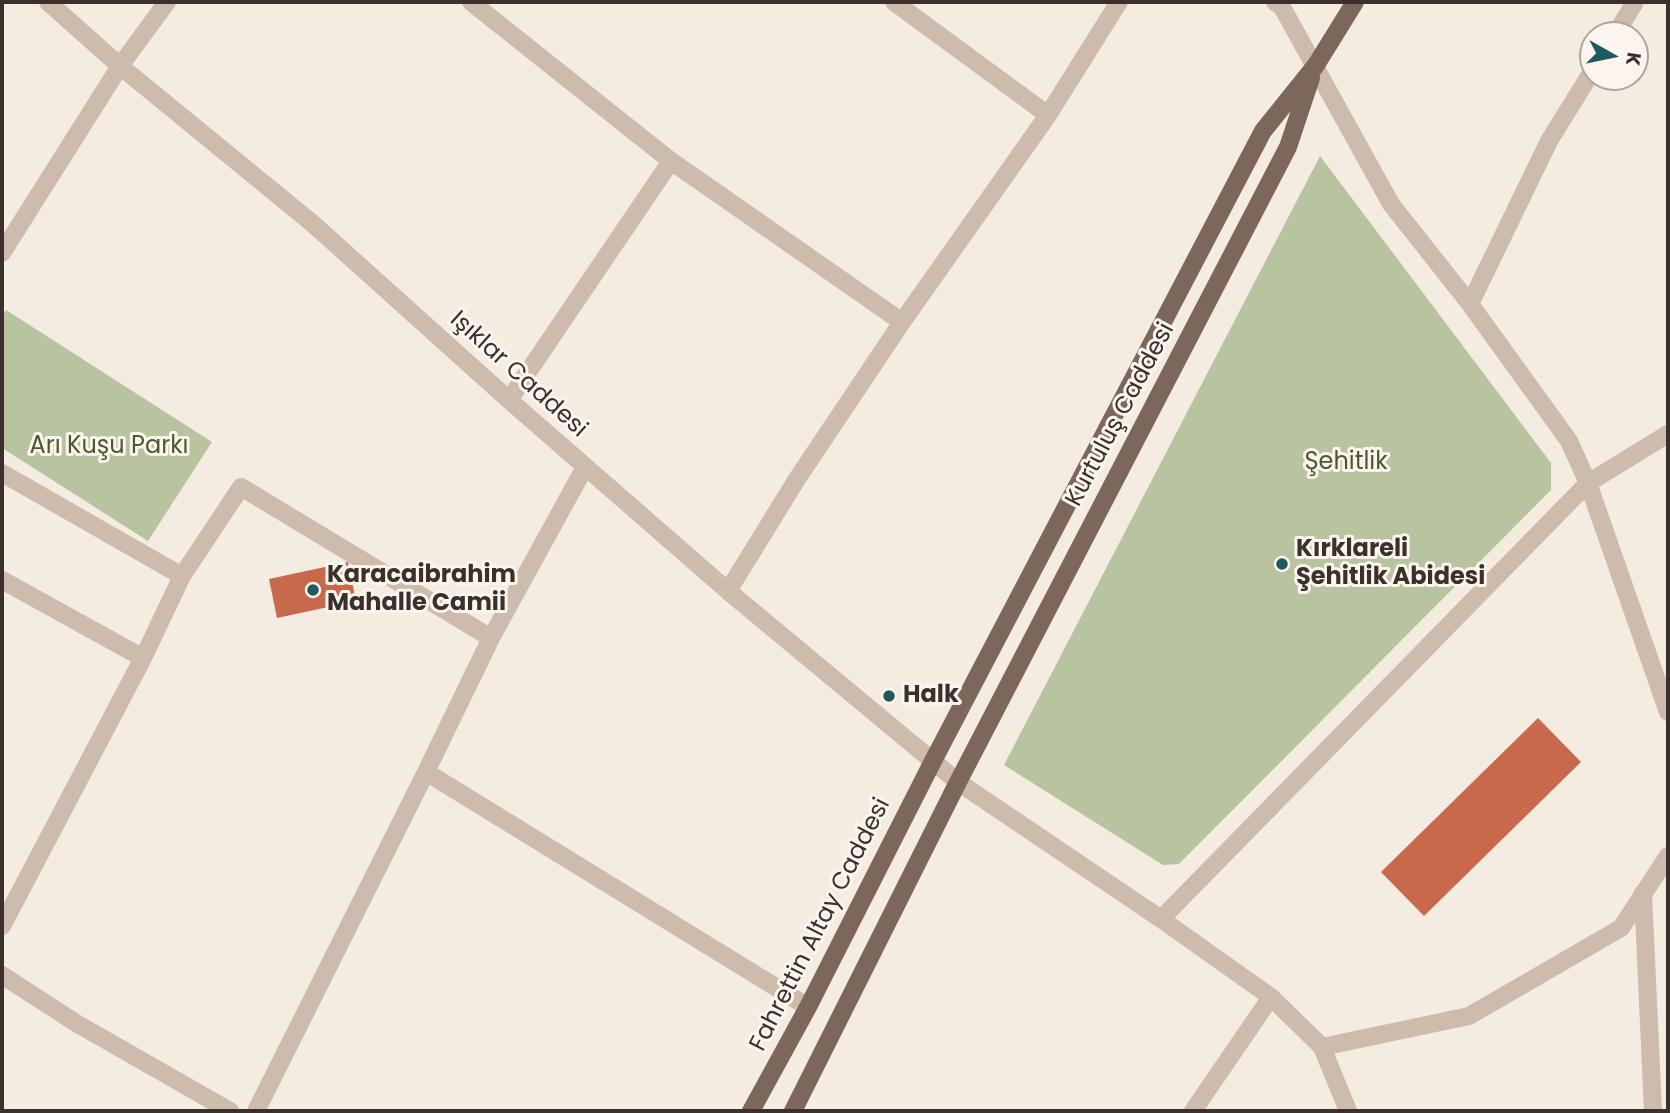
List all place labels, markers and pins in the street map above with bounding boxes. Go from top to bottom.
place label: Kırklareli Şehitlik Abidesi [1296,536,1485,592]
marker: Kırklareli Şehitlik Abidesi [1274,556,1290,572]
place label: Karacaibrahim Mahalle Camii [327,562,516,618]
marker: Karacaibrahim Mahalle Camii [305,582,321,598]
place label: Halk [903,682,959,710]
marker: Halk [881,688,897,704]

